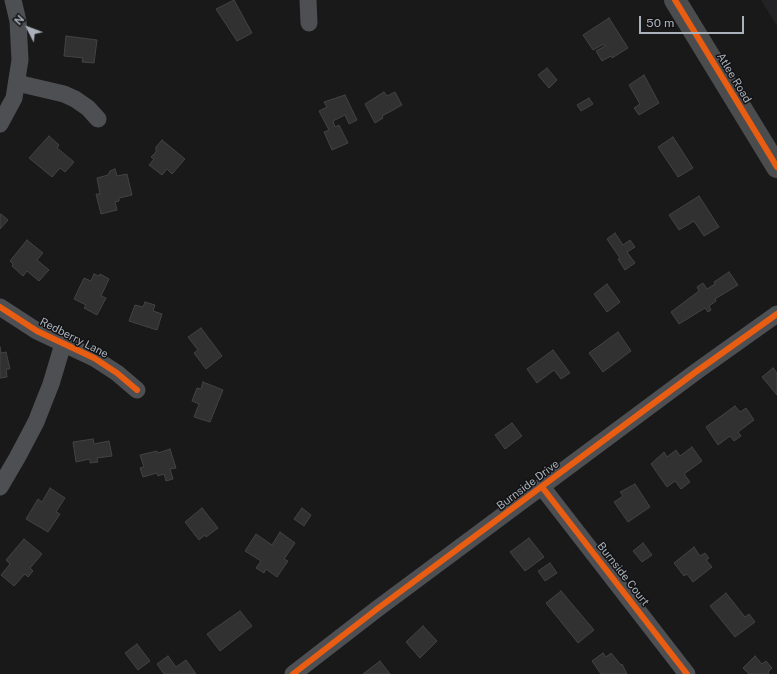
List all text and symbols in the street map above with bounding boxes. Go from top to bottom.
north arrow [8,8,48,48]
scale bar [641,8,746,34]
text: N [12,13,26,27]
text: 50 m [646,16,674,30]
street label: Atlee Road [714,51,754,105]
street label: Redberry Lane [38,315,110,361]
street label: Burnside Drive [494,457,562,513]
street label: Burnside Court [594,540,652,608]

